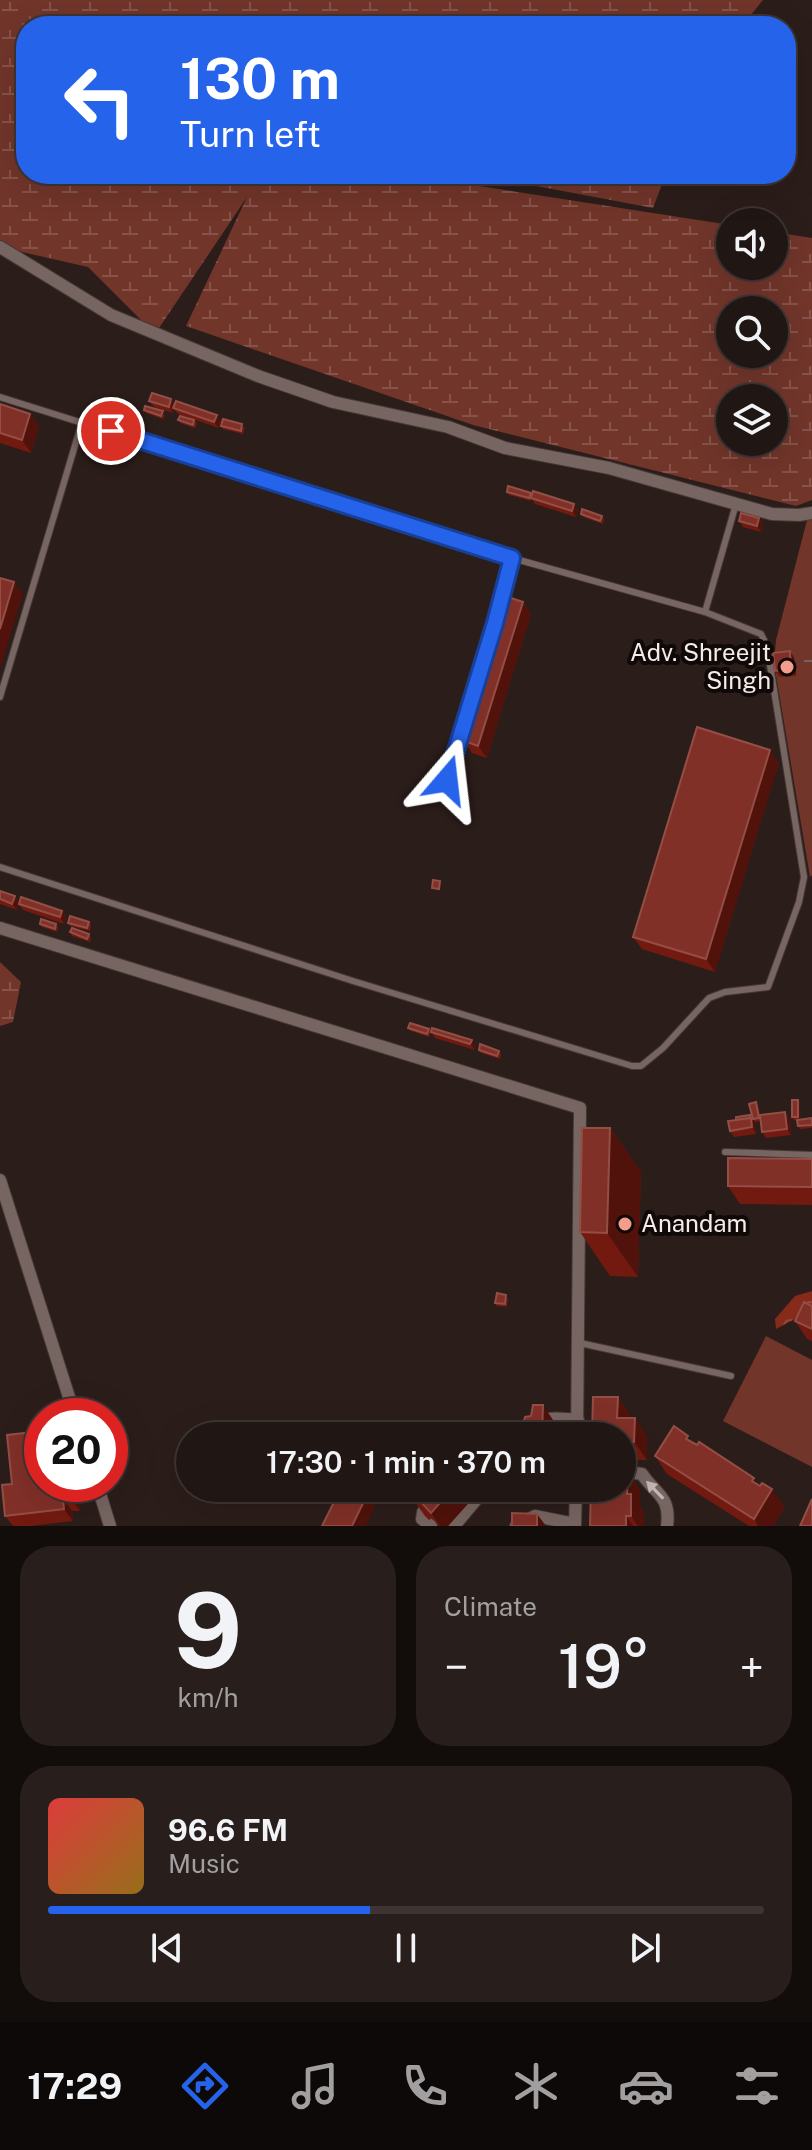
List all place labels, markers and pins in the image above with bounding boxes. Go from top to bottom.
pin [77,397,145,465]
place label: Adv. Shreejit Singh [630,638,771,694]
marker: Adv. Shreejit Singh [778,658,796,676]
place label: Anandam [641,1209,747,1237]
marker: Anandam [616,1215,634,1233]

